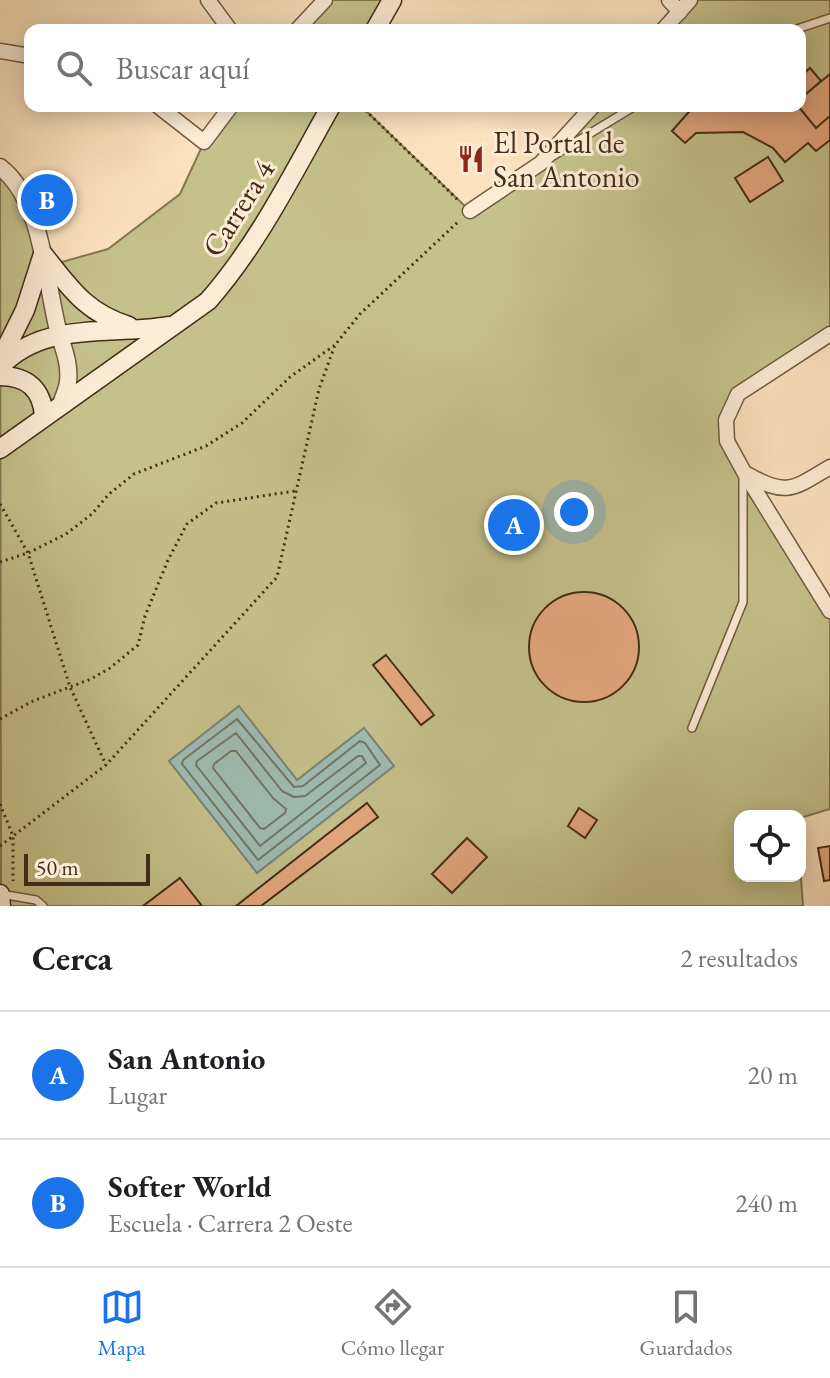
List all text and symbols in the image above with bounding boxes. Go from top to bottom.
search box [24,24,806,112]
icon: search [52,46,96,90]
text: Buscar aquí [116,49,250,88]
place label: El Portal de San Antonio [493,123,640,196]
restaurant icon: El Portal de San Antonio [456,144,486,174]
street label: Carrera 4 [193,152,283,264]
pin: B [21,170,73,230]
your location [554,492,594,532]
pin: A [488,495,540,555]
map controls [734,810,806,882]
button: locate [734,810,806,882]
scale bar [24,850,150,886]
text: 50 m [36,853,79,882]
text: Cerca [32,936,112,980]
text: 2 resultados [680,941,798,975]
text: San Antonio [108,1039,265,1078]
text: A [49,1058,67,1092]
text: 20 m [748,1058,798,1092]
text: Lugar [108,1078,167,1112]
text: Softer World [108,1167,272,1206]
text: B [50,1186,66,1220]
text: 240 m [735,1186,798,1220]
text: Escuela · Carrera 2 Oeste [108,1206,353,1240]
tab: Mapa [98,1285,146,1362]
tab: Cómo llegar [341,1285,444,1362]
tab: Guardados [640,1285,732,1362]

